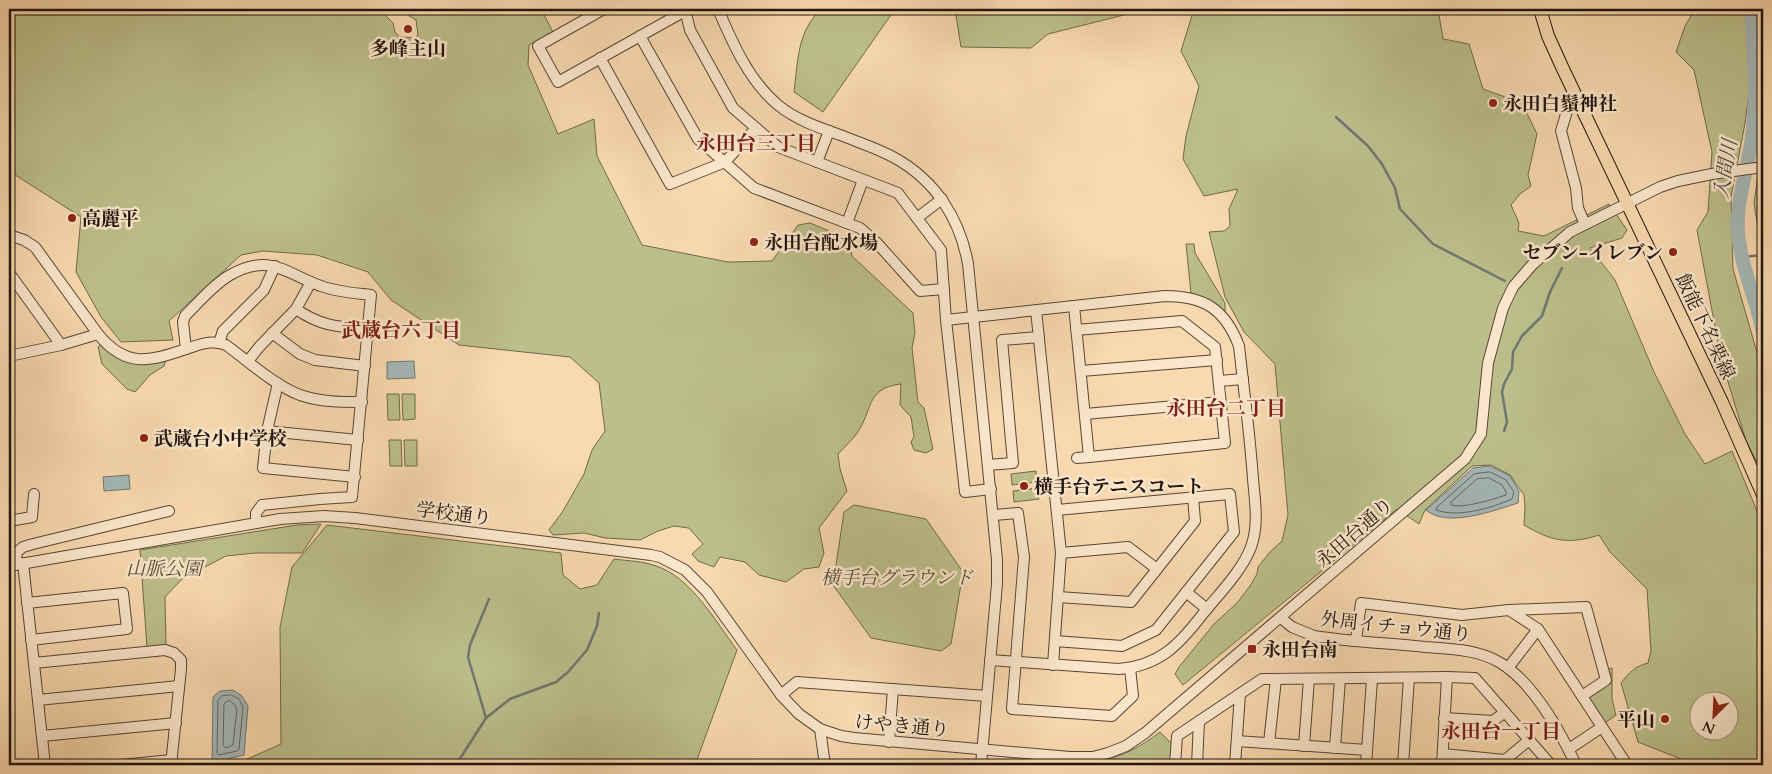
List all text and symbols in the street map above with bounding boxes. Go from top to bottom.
marker: 多峰主山 [402,23,414,35]
place label: 多峰主山 [370,36,446,62]
place label: 永田白鬚神社 [1503,91,1617,117]
marker: 永田白鬚神社 [1487,97,1499,109]
district label: 永田台三丁目 [696,130,816,157]
water label: 入間川 [1707,135,1744,201]
place label: 高麗平 [82,206,139,232]
marker: 高麗平 [66,212,78,224]
place label: 永田台配水場 [764,230,878,256]
marker: 永田台配水場 [748,236,760,248]
place label: セブン-イレブン [1522,240,1663,266]
marker: セブン-イレブン [1667,246,1679,258]
street label: 飯能下名栗線 [1669,269,1741,384]
district label: 武蔵台六丁目 [341,317,461,344]
district label: 永田台二丁目 [1166,395,1286,422]
place label: 武蔵台小中学校 [154,426,287,452]
marker: 武蔵台小中学校 [138,432,150,444]
place label: 横手台テニスコート [1034,474,1204,500]
marker: 横手台テニスコート [1018,480,1030,492]
street label: 永田台通り [1310,492,1399,574]
street label: 学校通り [415,496,493,532]
park label: 山脈公園 [126,556,205,582]
park label: 横手台グラウンド [821,565,974,591]
street label: 外周イチョウ通り [1319,606,1473,648]
place label: 永田台南 [1262,637,1338,663]
marker: 永田台南 [1246,643,1258,655]
north arrow [1690,692,1740,742]
place label: 平山 [1617,707,1655,733]
street label: けやき通り [853,709,950,743]
marker: 平山 [1659,713,1671,725]
text: N [1699,716,1718,739]
district label: 永田台一丁目 [1441,718,1561,745]

